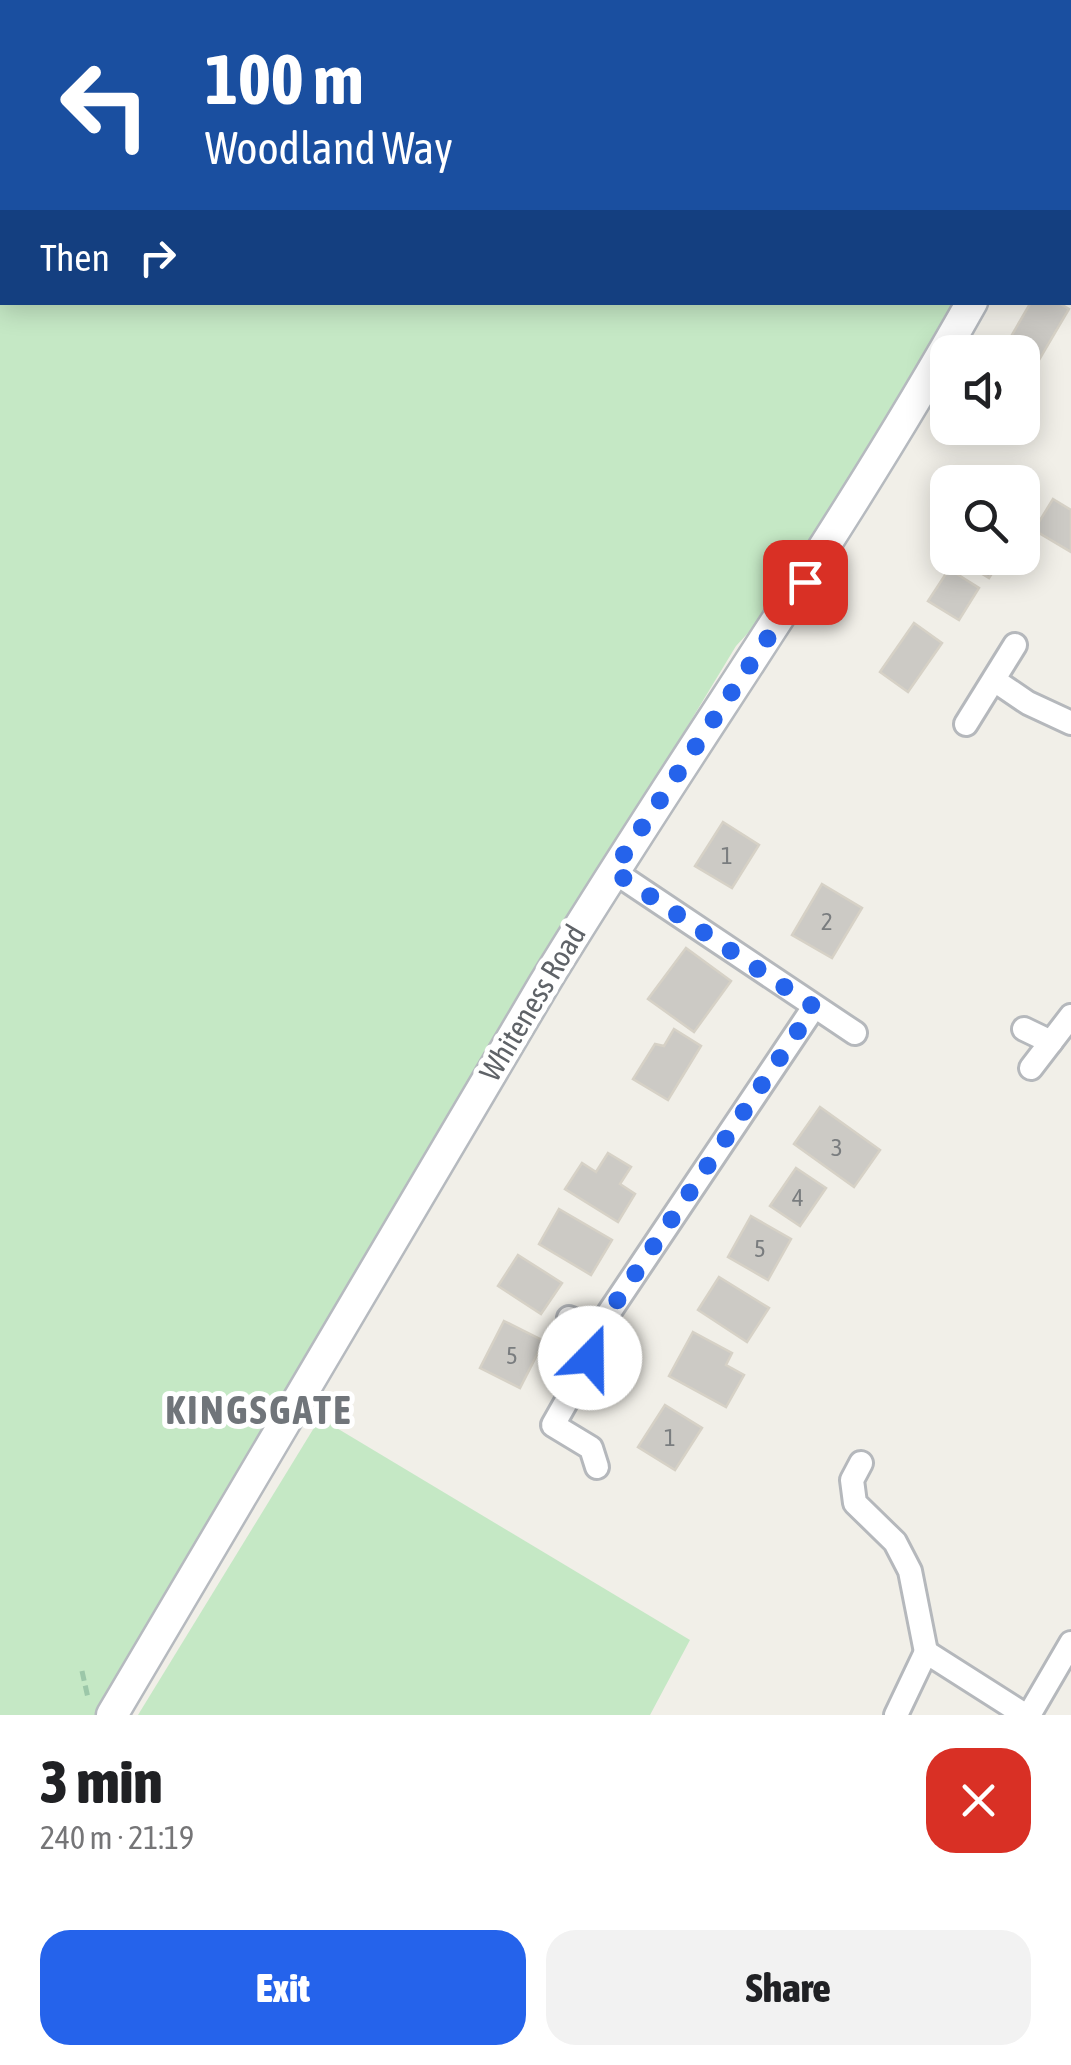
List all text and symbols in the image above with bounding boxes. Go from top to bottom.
text: 100 m [205,39,364,119]
icon: left [40,40,170,170]
text: Woodland Way [205,122,453,174]
icon: right [130,230,185,285]
text: Then [40,236,110,279]
map controls [930,335,1040,575]
button: sound [930,335,1040,445]
button: search [930,465,1040,575]
pin [763,540,848,625]
icon: arrive [778,555,833,610]
house number: 1 [721,841,733,869]
house number: 2 [821,907,833,935]
street label: Whiteness Road [472,918,592,1087]
house number: 3 [831,1133,843,1161]
house number: 4 [792,1183,804,1211]
house number: 5 [754,1234,766,1262]
position arrow [538,1306,642,1410]
house number: 5 [506,1341,518,1369]
district label: KINGSGATE [165,1387,353,1432]
house number: 1 [664,1423,676,1451]
text: 3 min [40,1747,163,1816]
button: close [926,1748,1031,1853]
text: 240 m · 21:19 [40,1819,194,1856]
button: Exit [40,1930,526,2045]
button: Share [546,1930,1031,2045]

